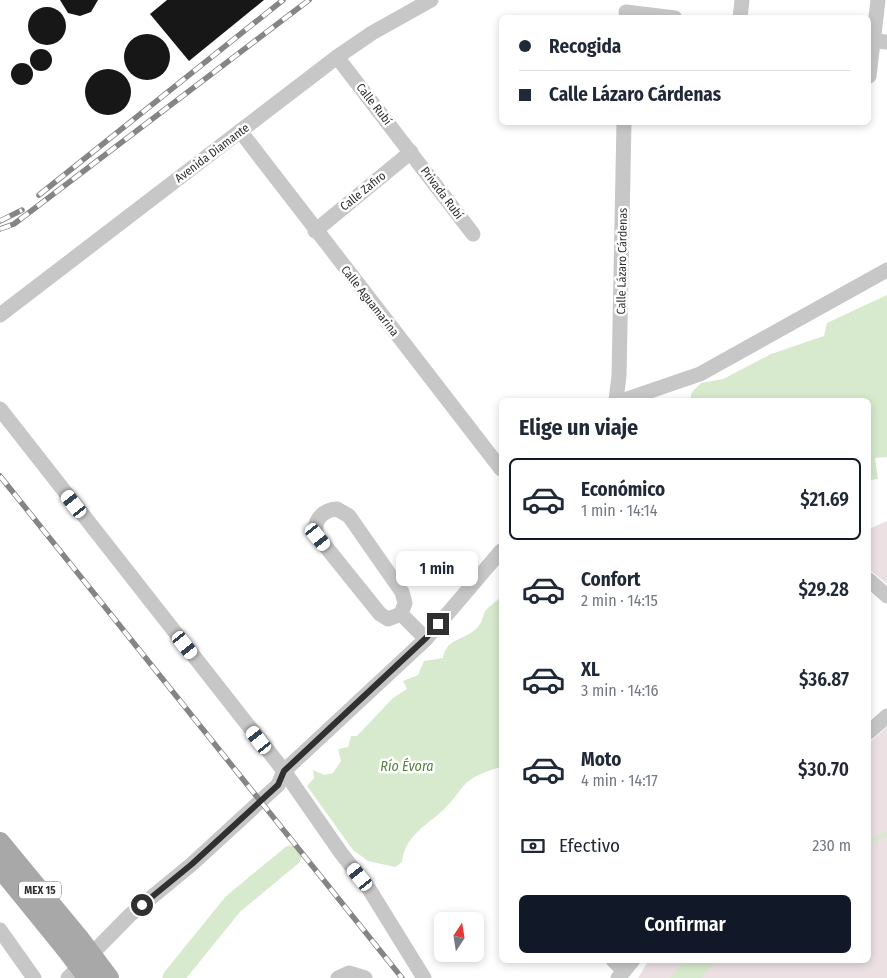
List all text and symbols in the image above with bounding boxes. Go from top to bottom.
text: Recogida [549,35,621,58]
street label: Calle Rubí [353,80,395,128]
text: Calle Lázaro Cárdenas [549,83,721,106]
street label: Avenida Diamante [172,121,252,185]
street label: Privada Rubí [418,164,466,222]
street label: Calle Zafiro [337,168,389,214]
street label: Calle Lázaro Cárdenas [614,208,630,314]
street label: Calle Aguamarina [338,263,402,339]
text: Elige un viaje [519,414,638,441]
icon: car [521,477,566,522]
text: Económico [581,478,665,501]
car [58,488,89,520]
text: $21.69 [800,488,849,511]
text: 1 min · 14:14 [581,501,657,520]
car [302,521,333,553]
callout: 1 min [397,552,479,586]
text: 1 min [420,559,454,578]
icon: car [521,567,566,612]
text: Confort [581,568,641,591]
text: $29.28 [799,578,849,601]
text: 2 min · 14:15 [581,591,658,610]
route end [427,613,449,635]
car [169,629,200,661]
icon: car [521,657,566,702]
text: XL [581,658,600,681]
text: $36.87 [799,668,849,691]
text: 3 min · 14:16 [581,681,659,700]
car [243,724,274,756]
icon: car [521,747,566,792]
text: Moto [581,748,621,771]
water label: Río Évora [380,757,434,775]
text: $30.70 [798,758,849,781]
text: 4 min · 14:17 [581,771,658,790]
icon: cash [519,832,547,860]
text: Efectivo [559,834,620,857]
text: 230 m [812,836,851,855]
car [344,861,375,893]
road number: MEX 15 [19,882,61,898]
route start [131,894,153,916]
button: Confirmar [519,895,851,953]
north arrow [434,912,484,962]
map controls [434,912,484,962]

